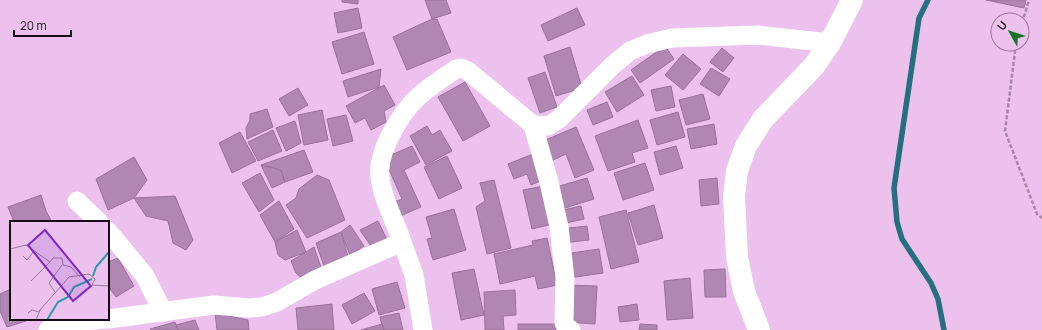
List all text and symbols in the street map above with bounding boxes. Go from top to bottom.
scale bar [14,12,71,38]
north arrow [990,12,1030,52]
text: 20 m [20,17,47,34]
text: U [994,18,1010,33]
inset map [10,221,109,320]

